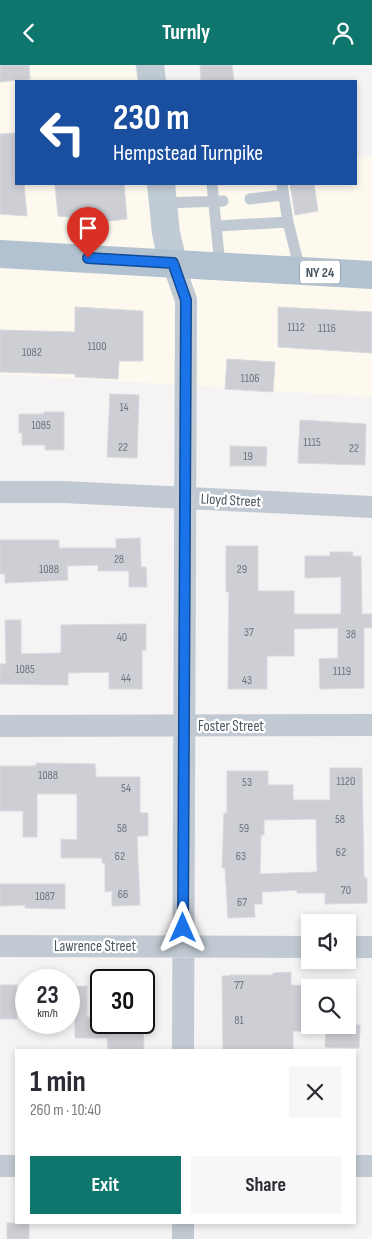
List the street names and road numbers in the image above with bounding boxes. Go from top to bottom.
road number: NY 24 [300,261,340,283]
street label: Lloyd Street [200,489,262,512]
street label: Foster Street [198,717,264,736]
street label: Lawrence Street [54,937,137,956]

